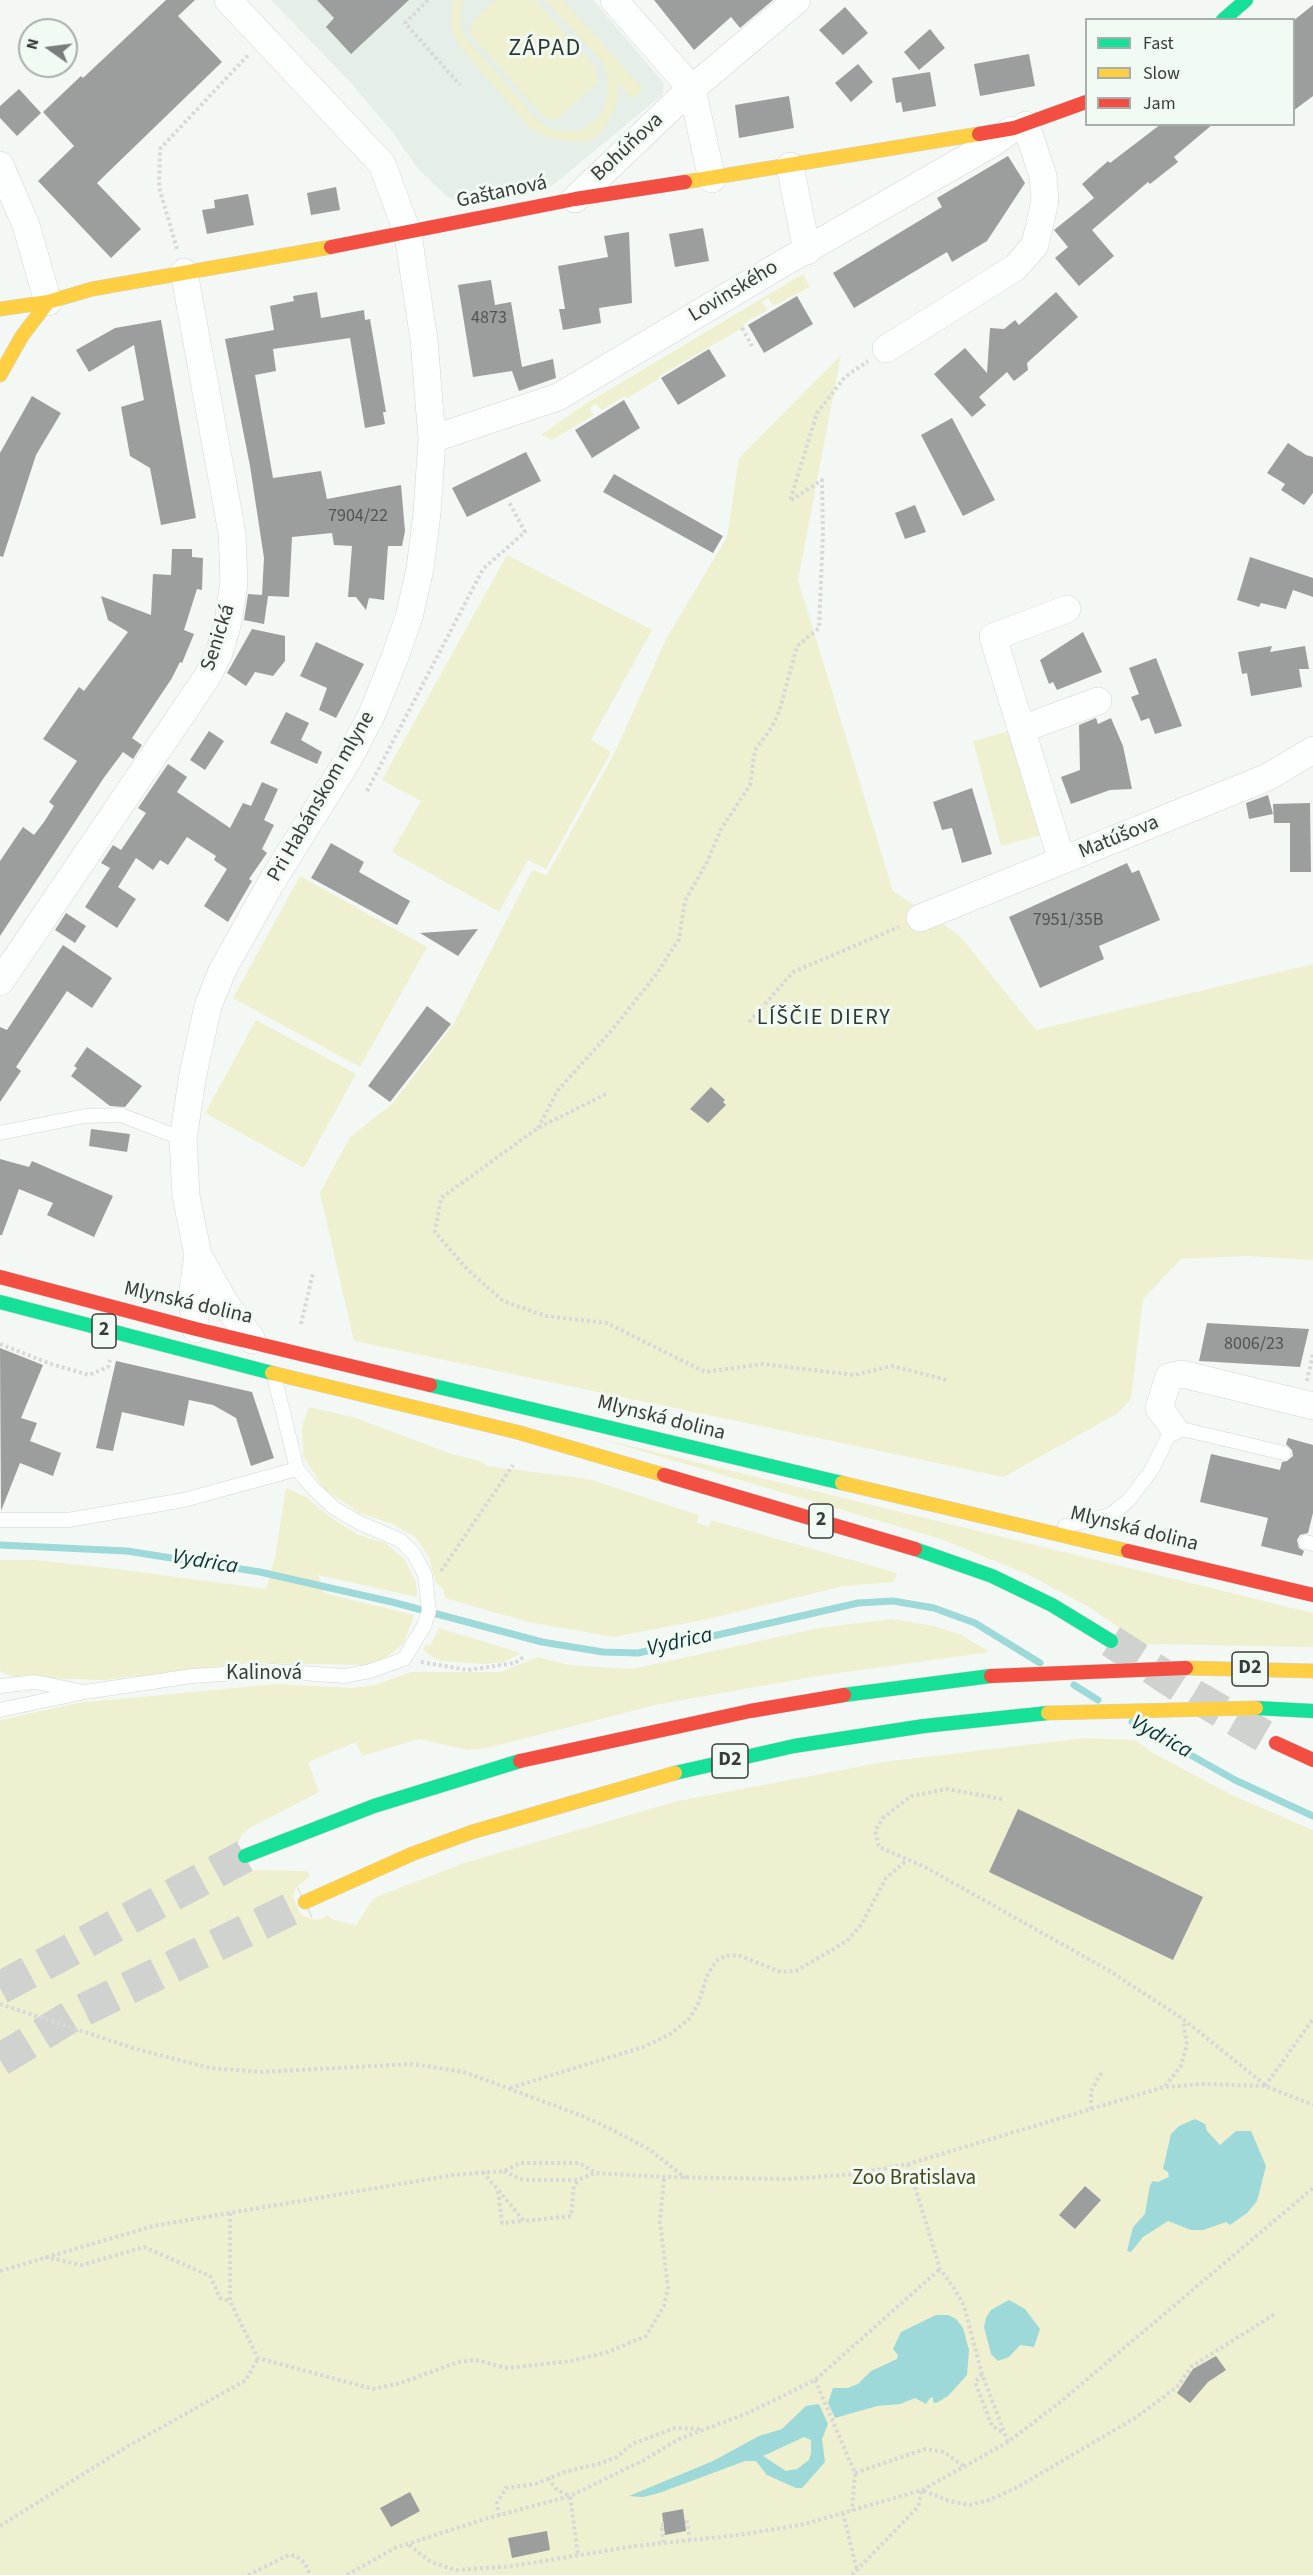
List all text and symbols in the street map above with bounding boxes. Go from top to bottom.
north arrow [18,18,78,78]
legend [1085,18,1295,126]
text: Fast [1143,31,1174,56]
text: N [21,36,44,52]
district label: ZÁPAD [508,36,582,64]
text: Slow [1143,61,1180,86]
text: Jam [1143,91,1176,116]
street label: Bohúňova [587,108,669,188]
street label: Gaštanová [454,171,550,215]
street label: Lovinského [685,256,783,328]
house number: 4873 [471,308,507,330]
house number: 7904/22 [328,506,388,528]
street label: Senická [196,601,242,675]
street label: Pri Habánskom mlyne [263,707,381,887]
street label: Matúšova [1075,811,1163,865]
house number: 7951/35B [1033,910,1103,932]
district label: LÍŠČIE DIERY [757,1006,891,1032]
street label: Mlynská dolina [121,1277,255,1331]
road number: 2 [92,1314,116,1348]
house number: 8006/23 [1224,1334,1284,1356]
street label: Mlynská dolina [594,1391,728,1447]
street label: Mlynská dolina [1067,1502,1201,1558]
road number: 2 [809,1504,833,1538]
water label: Vydrica [170,1545,240,1581]
water label: Vydrica [645,1623,715,1663]
road number: D2 [1232,1652,1268,1686]
street label: Kalinová [226,1661,302,1687]
water label: Vydrica [1126,1710,1196,1766]
road number: D2 [712,1744,748,1778]
park label: Zoo Bratislava [852,2166,976,2192]

